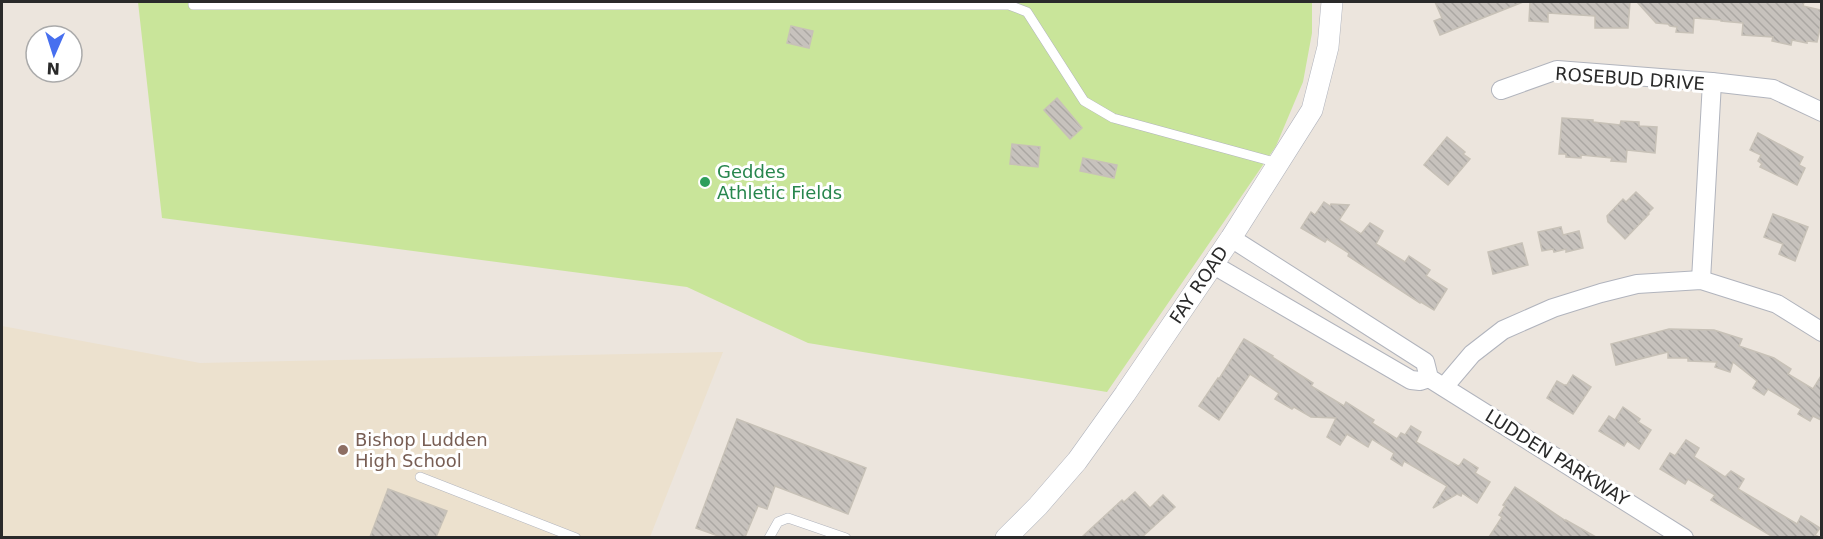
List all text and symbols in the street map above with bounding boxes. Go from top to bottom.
north arrow [24,24,84,84]
text: N [46,59,60,78]
street label: ROSEBUD DRIVE [1555,63,1706,94]
place label: Geddes Athletic Fields [717,161,842,203]
marker: Geddes Athletic Fields [698,175,712,189]
street label: FAY ROAD [1165,242,1232,327]
street label: LUDDEN PARKWAY [1482,405,1634,511]
place label: Bishop Ludden High School [355,429,488,471]
marker: Bishop Ludden High School [336,443,350,457]

